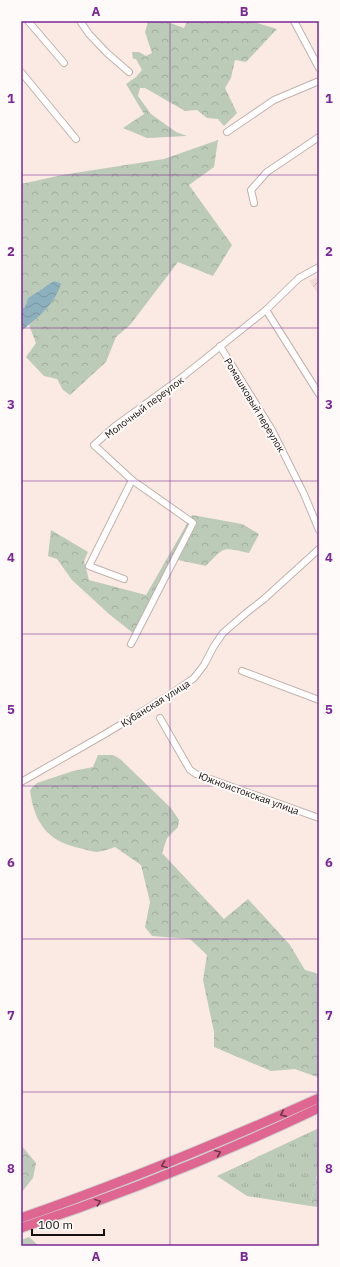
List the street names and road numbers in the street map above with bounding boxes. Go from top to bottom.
street label: Ромашковый переулок [221,356,288,455]
street label: Молочный переулок [102,373,187,441]
street label: Кубанская улица [118,677,193,730]
street label: Южноистокская улица [197,769,302,818]

